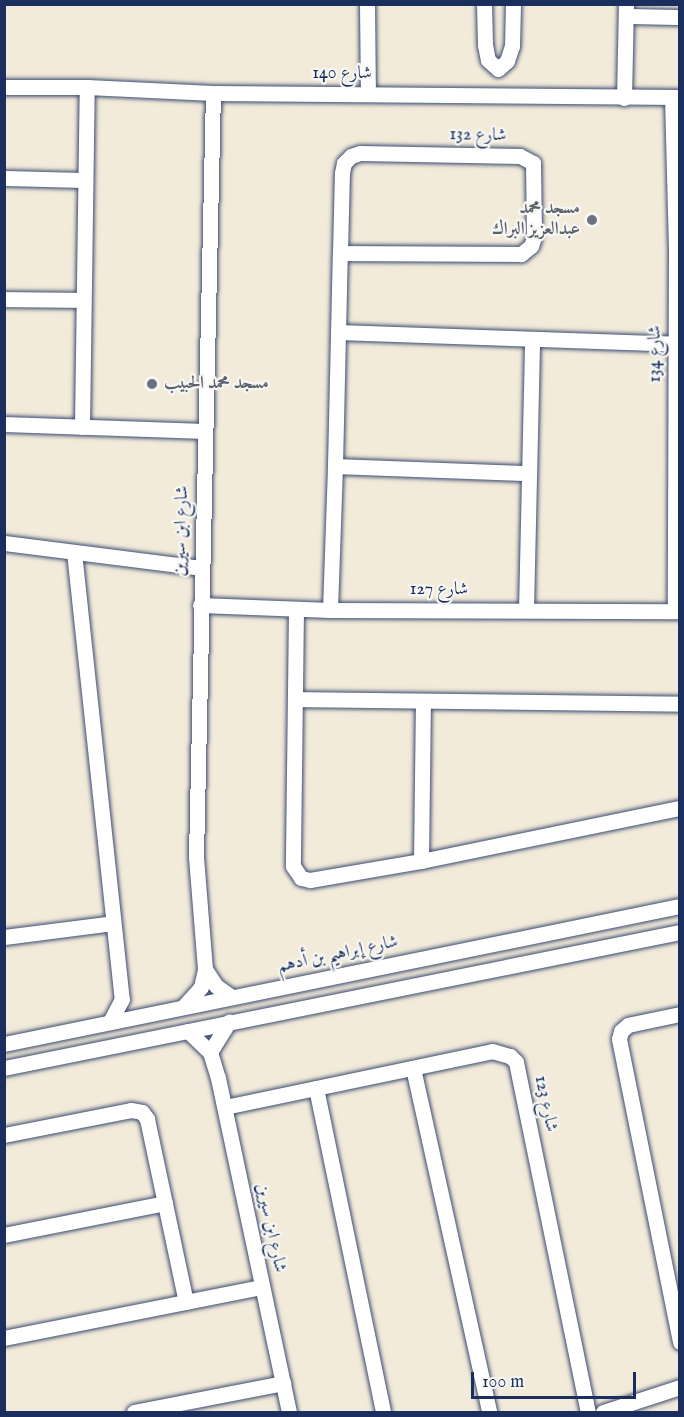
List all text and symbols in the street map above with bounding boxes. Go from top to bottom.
street label: شارع 140 [312,63,372,85]
street label: شارع 132 [449,125,507,147]
place label: مسجد محمد عبدالعزيز البراك [492,199,580,242]
marker: مسجد محمد عبدالعزيز البراك [585,213,599,227]
street label: شارع 134 [645,325,667,383]
place label: مسجد محمد الحبيب [164,373,269,395]
marker: مسجد محمد الحبيب [145,377,159,391]
street label: شارع ابن سيرين [170,485,194,577]
street label: شارع 127 [410,579,468,601]
street label: شارع إبراهيم بن أدهم [276,932,400,978]
street label: شارع 123 [529,1074,561,1134]
street label: شارع ابن سيرين [250,1181,290,1275]
scale bar [474,1360,639,1398]
text: 100 m [482,1371,524,1394]

